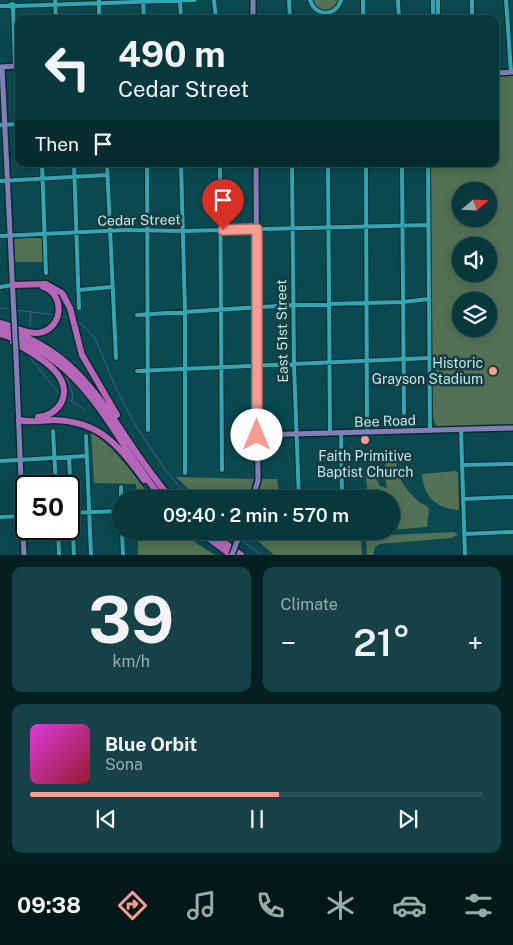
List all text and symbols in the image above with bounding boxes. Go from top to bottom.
text: 490 m [118,34,226,75]
icon: left [35,35,100,100]
text: Cedar Street [118,76,249,102]
icon: arrive [89,130,117,158]
text: Then [35,133,79,155]
pin [202,179,244,230]
north arrow [452,182,498,228]
map controls [452,182,497,337]
icon: arrive [209,186,237,214]
street label: Cedar Street [97,211,181,229]
button: sound [452,237,497,282]
street label: East 51st Street [273,279,291,383]
button: layers [452,292,497,337]
place label: Historic Grayson Stadium [372,355,483,387]
marker: Historic Grayson Stadium [487,365,499,377]
position arrow [230,408,282,460]
street label: Bee Road [354,412,416,430]
marker: Faith Primitive Baptist Church [359,434,371,446]
place label: Faith Primitive Baptist Church [317,448,413,480]
speed limit sign: 50 [15,475,80,540]
text: 09:40 · 2 min · 570 m [163,504,349,526]
text: 39 [88,581,174,658]
text: Climate [281,595,338,614]
text: 21° [353,620,410,665]
text: − [281,626,296,659]
text: + [467,626,483,659]
text: km/h [112,652,150,671]
text: Blue Orbit [105,733,197,755]
text: Sona [105,755,143,774]
icon: previous [92,805,120,833]
icon: pause [243,805,271,833]
icon: next [394,805,422,833]
icon: directions [115,888,150,923]
icon: music [184,888,219,923]
icon: phone [253,888,288,923]
icon: climate [323,888,358,923]
icon: car [392,888,427,923]
icon: filters [461,888,496,923]
text: 09:38 [17,892,81,918]

